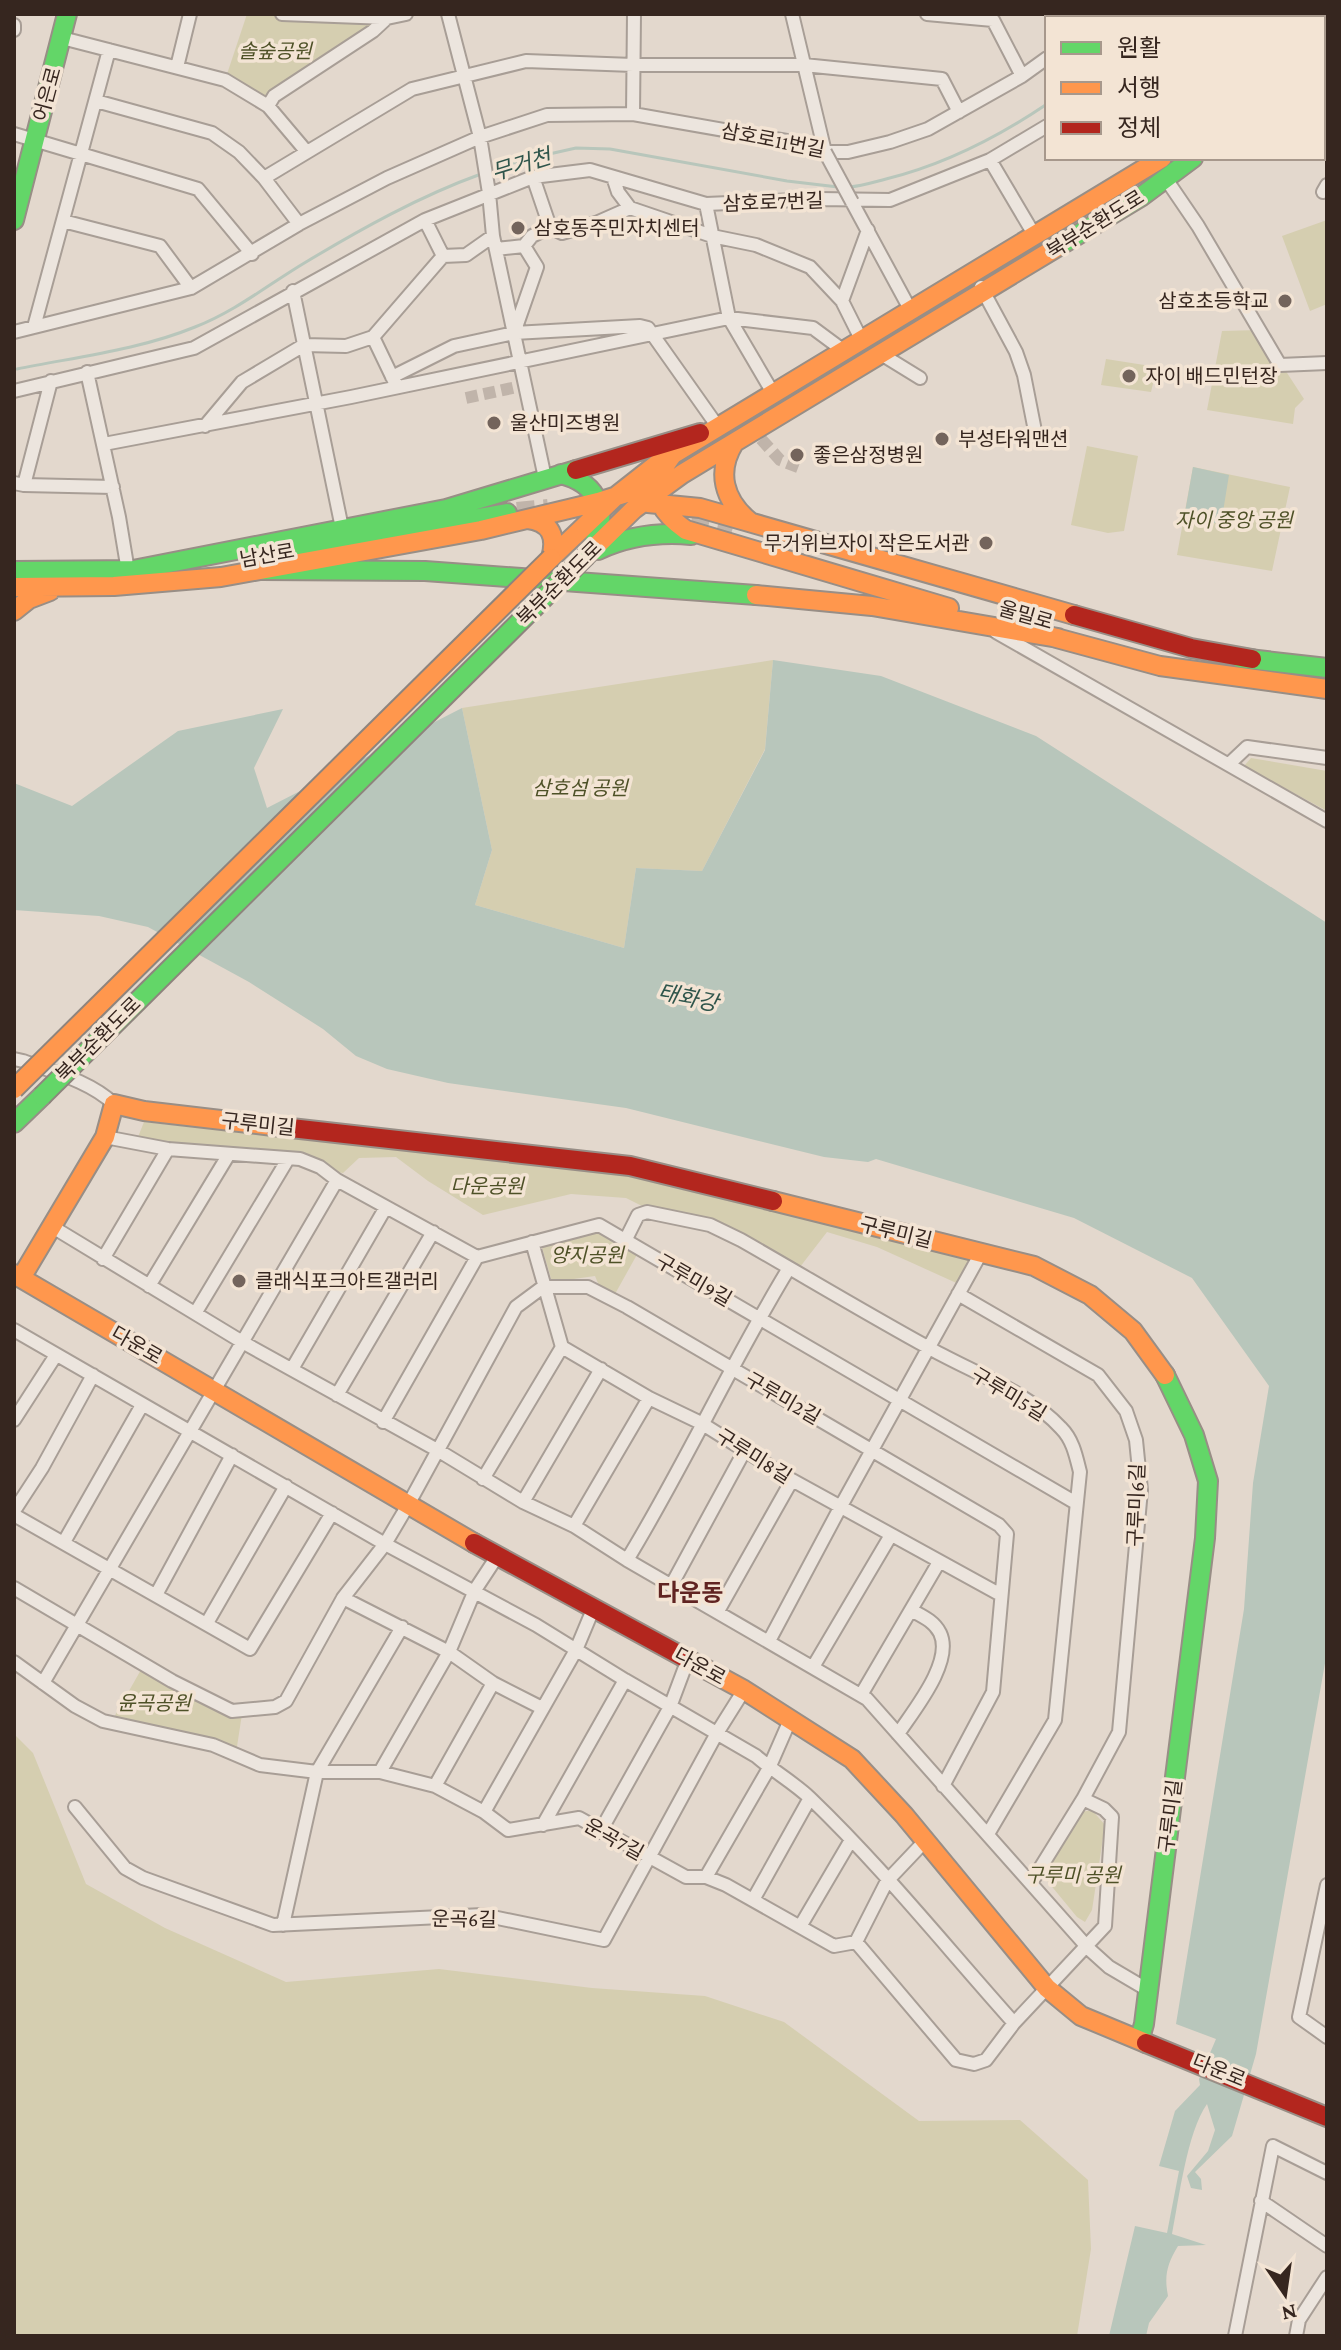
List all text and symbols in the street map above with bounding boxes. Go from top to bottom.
legend [1045,16,1325,160]
text: 원활 [1117,34,1161,61]
park label: 솔숲공원 [238,40,313,62]
street label: 어은로 [29,64,65,124]
text: 서행 [1117,74,1161,101]
text: 정체 [1117,114,1161,141]
street label: 삼호로11번길 [719,119,827,161]
water label: 무거천 [488,143,556,185]
street label: 북부순환도로 [1042,185,1148,263]
street label: 삼호로7번길 [722,189,824,215]
place label: 삼호동주민자치센터 [534,217,700,239]
marker: 삼호동주민자치센터 [509,219,527,237]
place label: 삼호초등학교 [1159,290,1269,312]
marker: 삼호초등학교 [1276,292,1294,310]
place label: 자이 배드민턴장 [1145,365,1278,387]
marker: 자이 배드민턴장 [1120,367,1138,385]
place label: 울산미즈병원 [510,412,620,434]
marker: 울산미즈병원 [485,414,503,432]
place label: 부성타워맨션 [958,428,1068,450]
marker: 부성타워맨션 [933,430,951,448]
place label: 좋은삼정병원 [813,444,923,466]
marker: 좋은삼정병원 [788,446,806,464]
park label: 자이 중앙 공원 [1175,509,1295,531]
place label: 무거위브자이 작은도서관 [764,532,970,554]
marker: 무거위브자이 작은도서관 [977,534,995,552]
street label: 북부순환도로 [512,536,606,630]
street label: 남산로 [238,539,296,571]
street label: 울밀로 [996,597,1056,633]
park label: 삼호섬 공원 [532,777,629,799]
water label: 태화강 [656,979,723,1017]
street label: 북부순환도로 [51,992,145,1086]
street label: 구루미길 [220,1109,296,1139]
park label: 다운공원 [450,1175,525,1197]
street label: 구루미길 [858,1212,934,1252]
park label: 양지공원 [550,1244,625,1266]
street label: 구루미9길 [652,1250,736,1310]
place label: 클래식포크아트갤러리 [255,1270,439,1292]
marker: 클래식포크아트갤러리 [230,1272,248,1290]
street label: 다운로 [108,1322,166,1368]
street label: 구루미5길 [968,1363,1050,1425]
street label: 구루미2길 [741,1368,825,1428]
street label: 구루미8길 [712,1424,796,1488]
street label: 구루미6길 [1124,1463,1148,1547]
district label: 다운동 [657,1579,723,1606]
street label: 다운로 [671,1643,729,1689]
park label: 윤곡공원 [117,1692,192,1714]
street label: 구루미길 [1155,1778,1185,1854]
street label: 운곡7길 [580,1814,648,1864]
park label: 구루미 공원 [1025,1864,1122,1886]
street label: 운곡6길 [431,1907,497,1931]
street label: 다운로 [1189,2049,1249,2091]
north arrow [1245,2254,1325,2334]
text: N [1279,2299,1300,2327]

